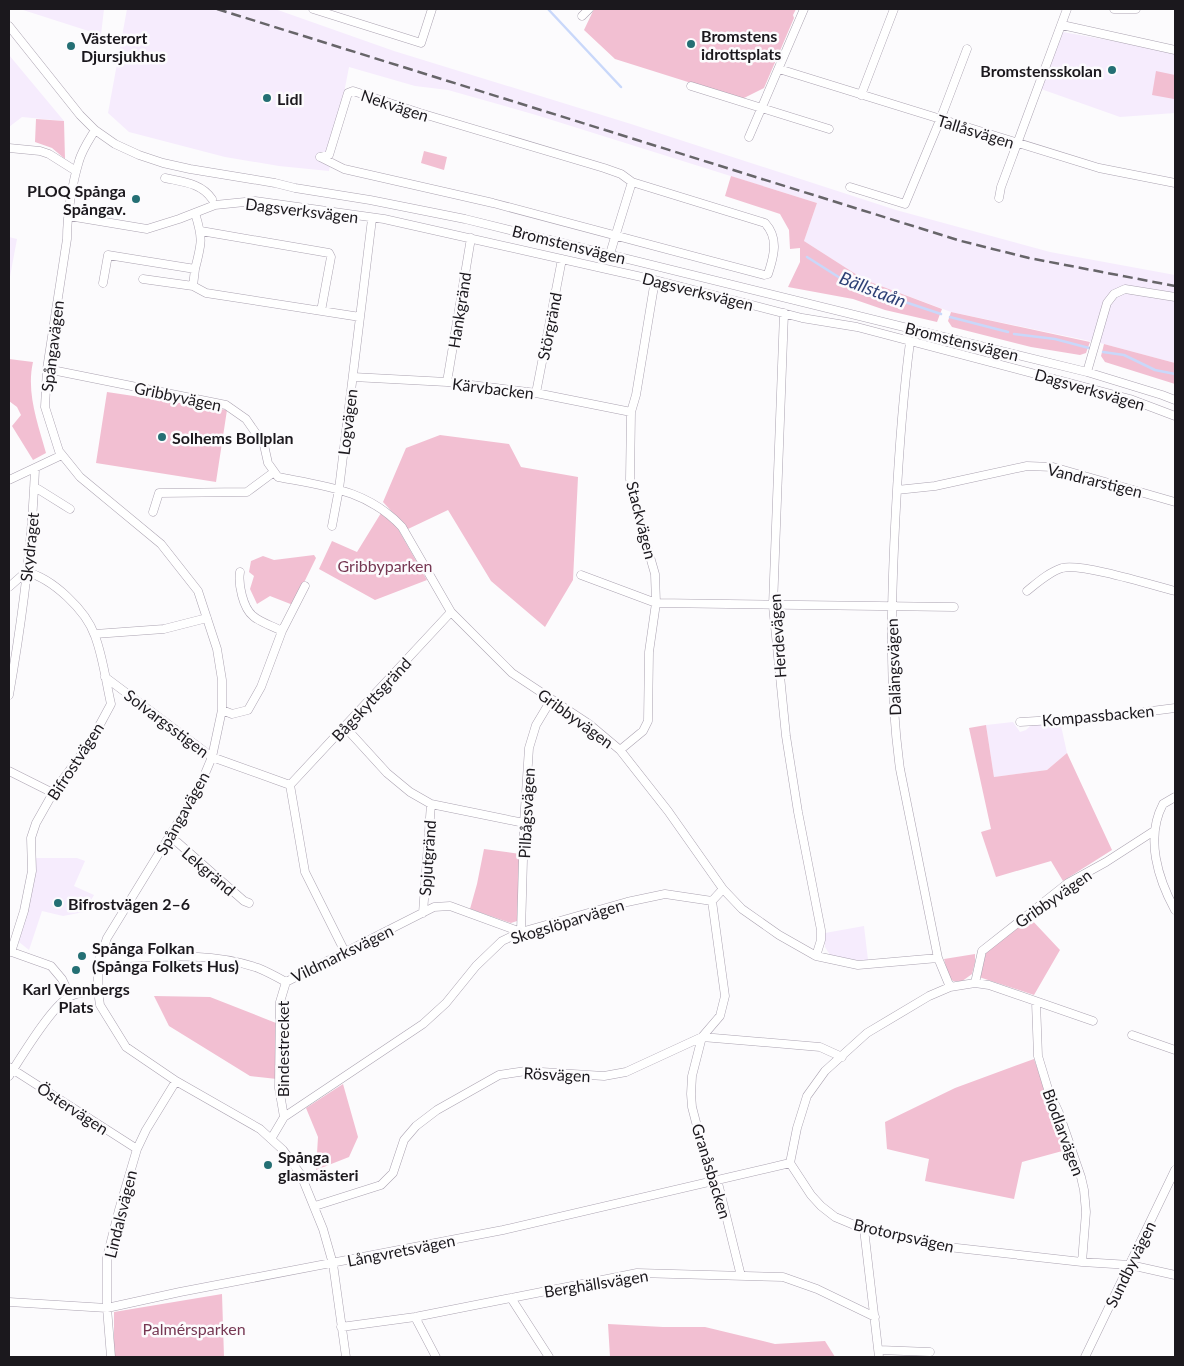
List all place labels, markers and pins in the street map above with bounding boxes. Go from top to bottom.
place label: Bromstens idrottsplats [701,26,781,63]
place label: Västerort Djursjukhus [80,28,166,65]
marker: Bromstens idrottsplats [685,38,697,50]
marker: Västerort Djursjukhus [65,40,77,52]
place label: Bromstensskolan [980,61,1102,80]
marker: Bromstensskolan [1106,64,1118,76]
place label: Lidl [277,89,302,108]
marker: Lidl [261,92,273,104]
place label: PLOQ Spånga Spångav. [27,181,126,218]
marker: PLOQ Spånga Spångav. [130,193,142,205]
place label: Solhems Bollplan [172,428,294,447]
marker: Solhems Bollplan [156,431,168,443]
place label: Bifrostvägen 2–6 [68,894,190,913]
marker: Bifrostvägen 2–6 [52,897,64,909]
place label: Spånga Folkan (Spånga Folkets Hus) [92,938,239,975]
marker: Spånga Folkan (Spånga Folkets Hus) [76,950,88,962]
marker: Karl Vennbergs Plats [70,964,82,976]
place label: Karl Vennbergs Plats [22,979,130,1016]
place label: Spånga glasmästeri [278,1147,359,1184]
marker: Spånga glasmästeri [262,1159,274,1171]

